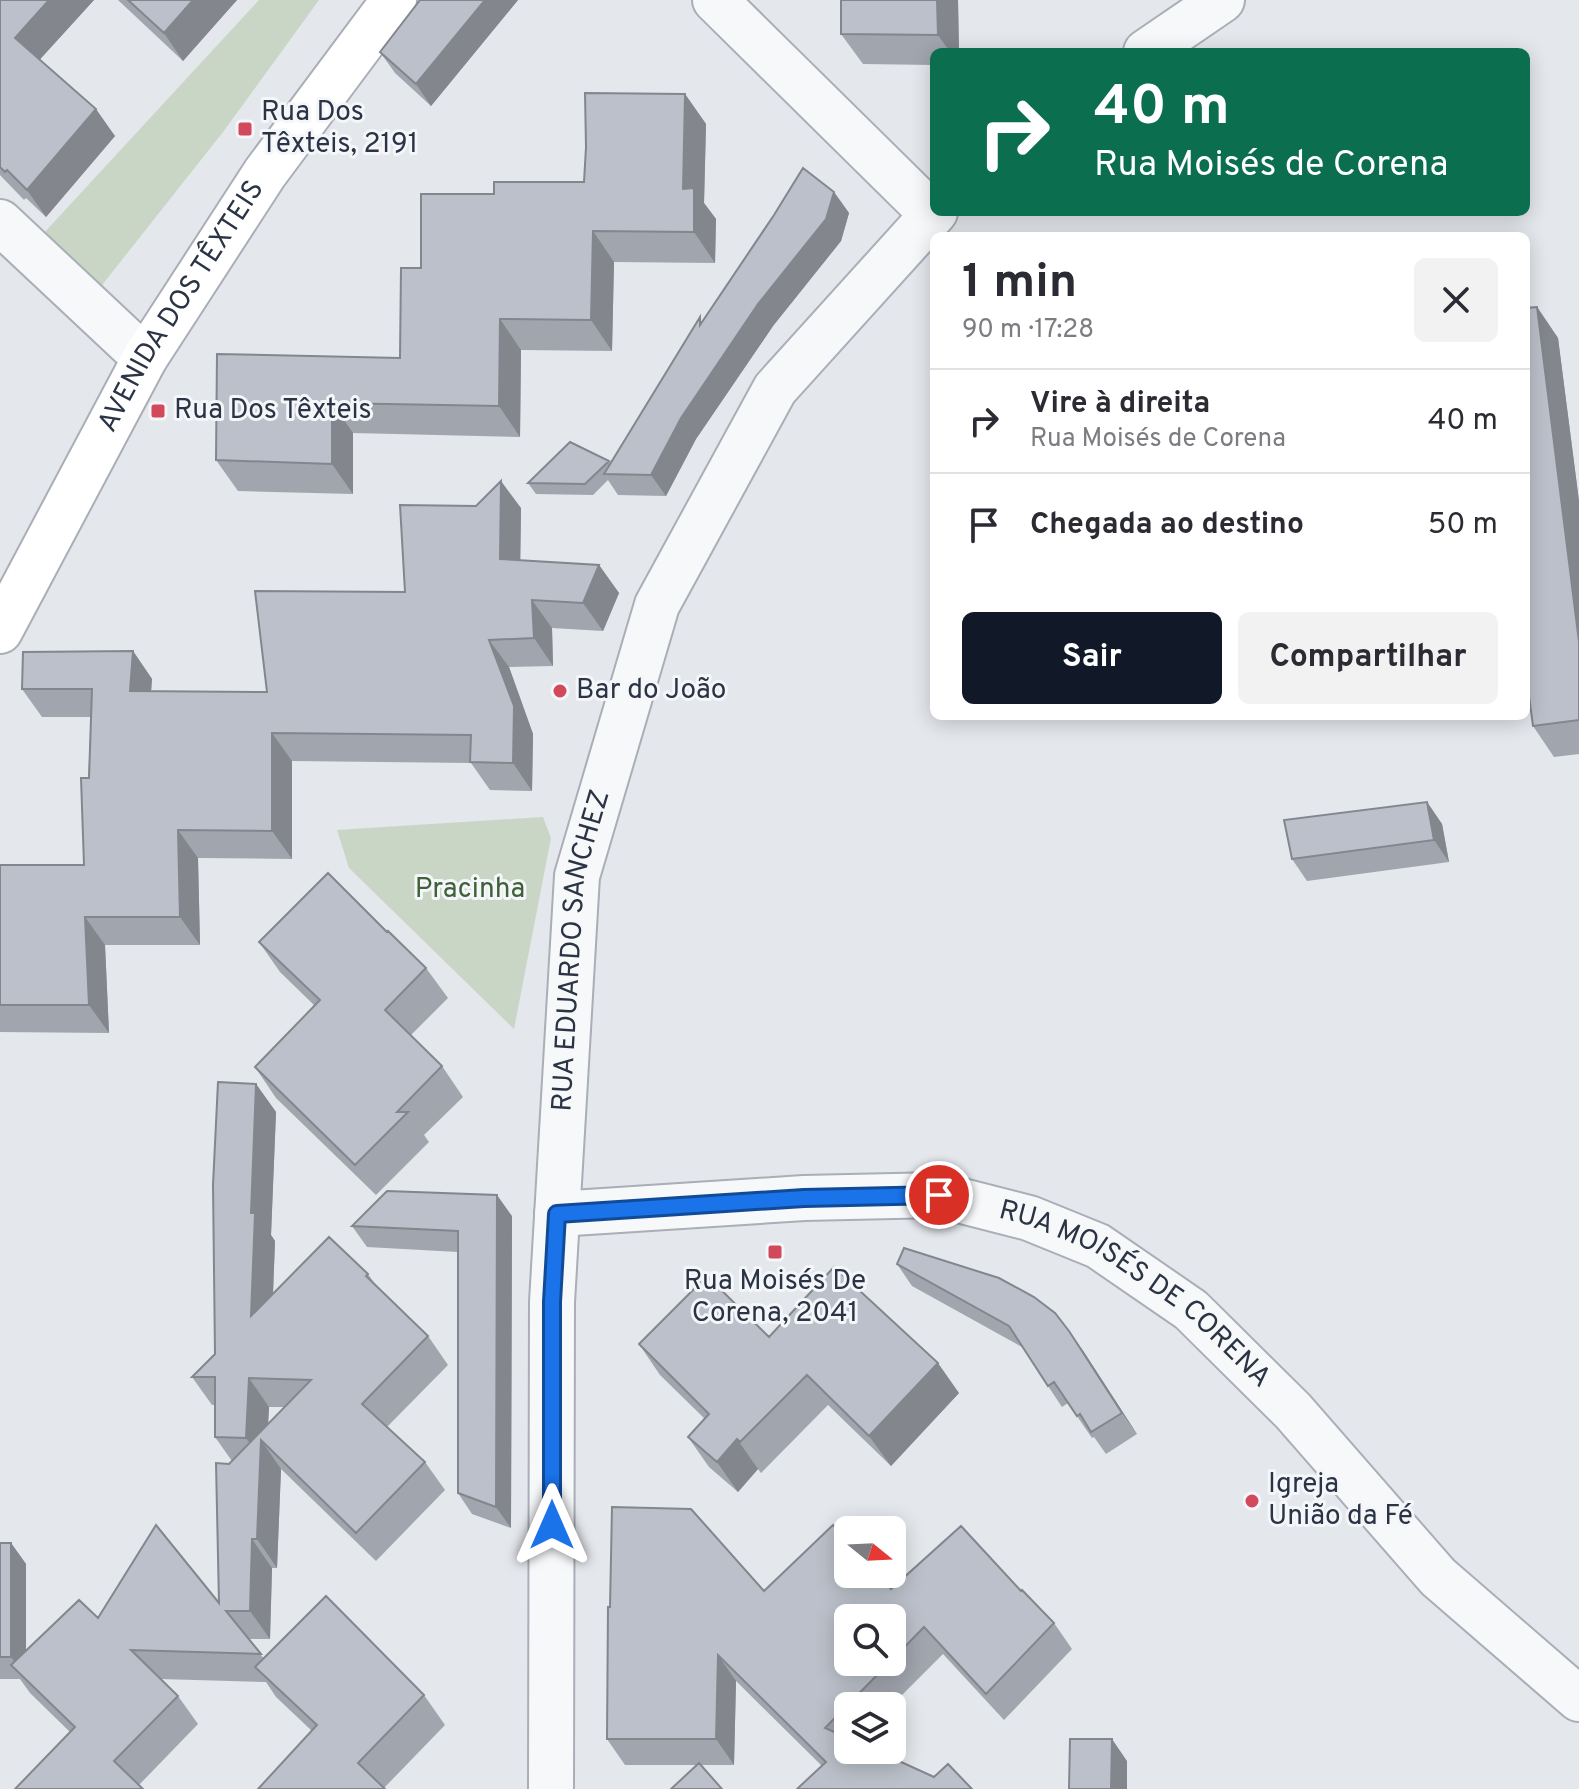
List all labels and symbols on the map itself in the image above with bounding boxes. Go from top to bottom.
place label: Rua Dos Têxteis, 2191 [261,95,418,163]
marker: Rua Dos Têxteis, 2191 [236,120,254,138]
street label: AVENIDA DOS TÊXTEIS [91,174,273,439]
place label: Rua Dos Têxteis [174,393,372,429]
marker: Rua Dos Têxteis [149,402,167,420]
place label: Bar do João [576,673,726,709]
marker: Bar do João [551,682,569,700]
street label: RUA EDUARDO SANCHEZ [545,786,619,1113]
park label: Pracinha [415,872,525,908]
pin [905,1161,973,1229]
street label: RUA MOISÉS DE CORENA [995,1193,1278,1396]
marker: Rua Moisés De Corena, 2041 [766,1243,784,1261]
place label: Rua Moisés De Corena, 2041 [684,1264,866,1332]
place label: Igreja União da Fé [1268,1467,1413,1535]
position arrow [510,1483,594,1567]
marker: Igreja União da Fé [1243,1492,1261,1510]
north arrow [834,1516,906,1588]

